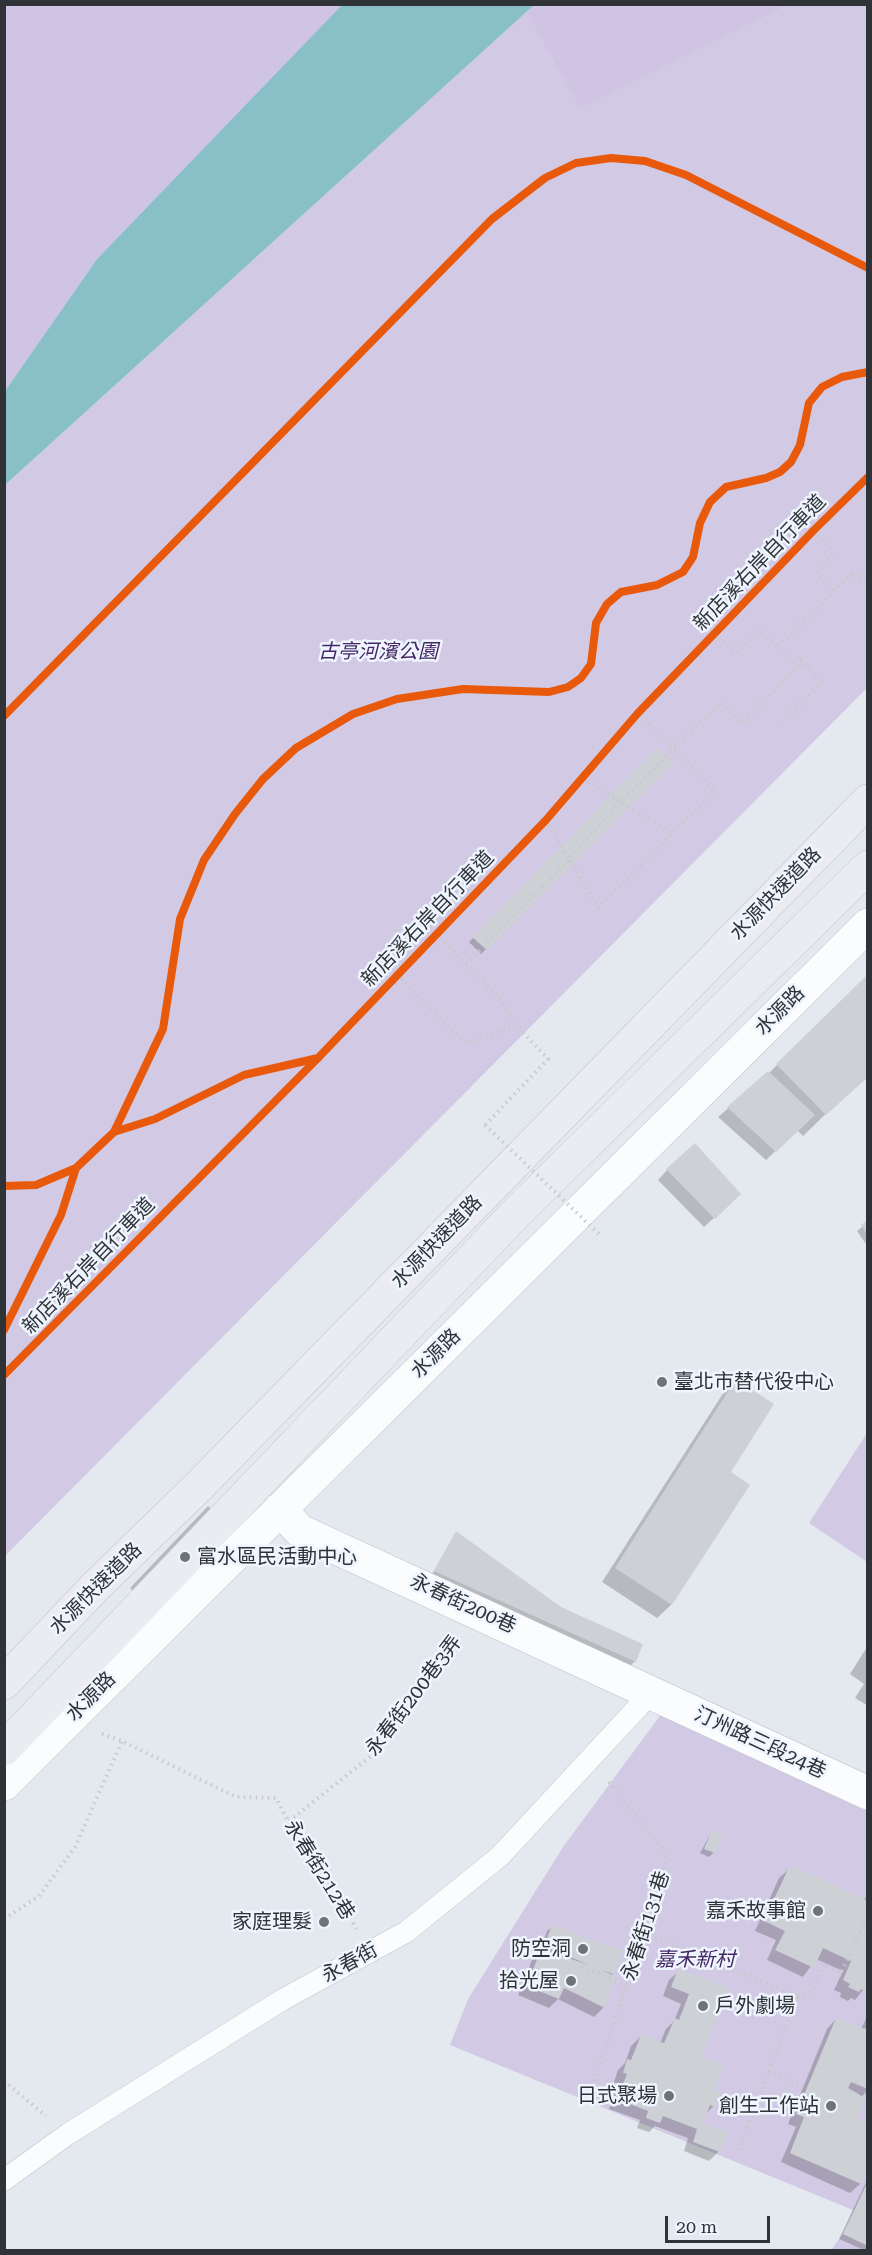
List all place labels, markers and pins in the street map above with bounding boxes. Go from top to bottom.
place label: 臺北市替代役中心 [674,1370,834,1394]
marker: 臺北市替代役中心 [655,1375,669,1389]
place label: 富水區民活動中心 [197,1545,357,1569]
marker: 富水區民活動中心 [178,1550,192,1564]
place label: 嘉禾故事館 [706,1899,806,1923]
marker: 嘉禾故事館 [811,1904,825,1918]
place label: 家庭理髮 [232,1910,312,1934]
marker: 家庭理髮 [317,1915,331,1929]
place label: 防空洞 [511,1937,571,1961]
marker: 防空洞 [576,1942,590,1956]
place label: 拾光屋 [499,1969,559,1993]
marker: 拾光屋 [564,1974,578,1988]
place label: 戶外劇場 [715,1994,795,2018]
marker: 戶外劇場 [696,1999,710,2013]
place label: 日式聚場 [577,2084,657,2108]
marker: 日式聚場 [662,2089,676,2103]
place label: 創生工作站 [719,2094,819,2118]
marker: 創生工作站 [824,2099,838,2113]

